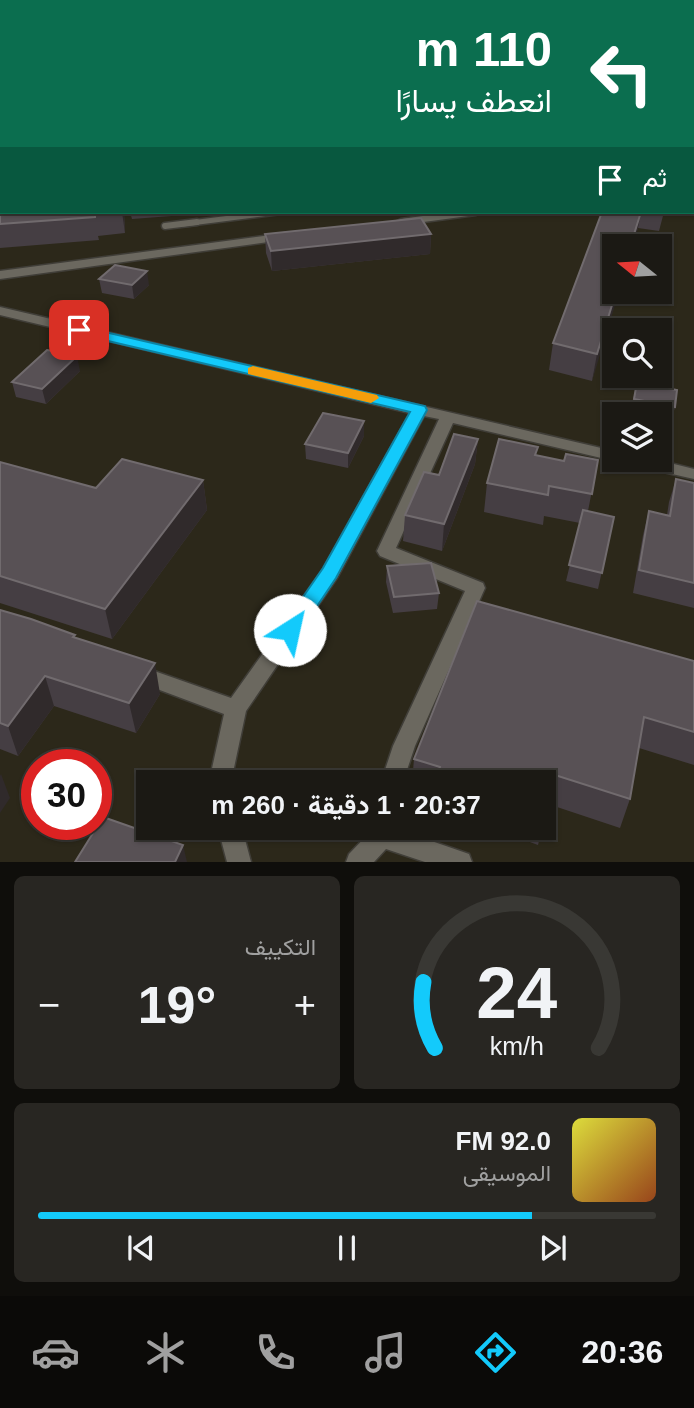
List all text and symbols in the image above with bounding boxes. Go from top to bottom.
text: 110 m [416,22,552,76]
icon: left [576,28,667,119]
text: انعطف يسارًا [395,83,552,119]
icon: arrive [591,161,629,199]
text: ثم [643,163,667,193]
north arrow [602,234,672,304]
map controls [602,234,672,472]
pin [49,300,109,360]
icon: arrive [60,311,98,349]
button: search [602,318,672,388]
button: layers [602,402,672,472]
position arrow [253,593,327,667]
speed limit sign: 30 [21,749,112,840]
text: 20:37 · 1 دقيقة · 260 m [211,790,481,820]
text: التكييف [245,934,316,960]
text: 24 [477,953,558,1034]
text: 19° [138,976,216,1034]
text: − [38,984,60,1026]
text: + [294,984,316,1026]
text: km/h [490,1032,544,1060]
text: 92.0 FM [456,1126,551,1156]
text: الموسيقى [463,1160,551,1186]
icon: previous [122,1229,160,1267]
icon: pause [328,1229,366,1267]
icon: next [534,1229,572,1267]
icon: car [31,1328,80,1377]
icon: climate [141,1328,190,1377]
icon: phone [251,1328,300,1377]
icon: music [361,1328,410,1377]
icon: directions [471,1328,520,1377]
text: 20:36 [582,1334,663,1370]

